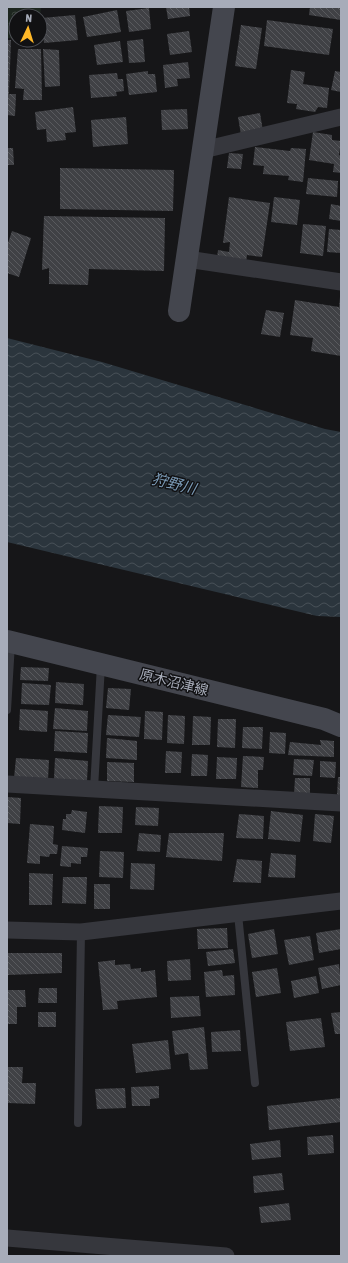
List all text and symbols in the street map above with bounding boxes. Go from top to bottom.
north arrow [8,8,48,48]
text: N [25,12,32,24]
water label: 狩野川 [150,470,200,498]
street label: 原木沼津線 [138,666,210,698]

